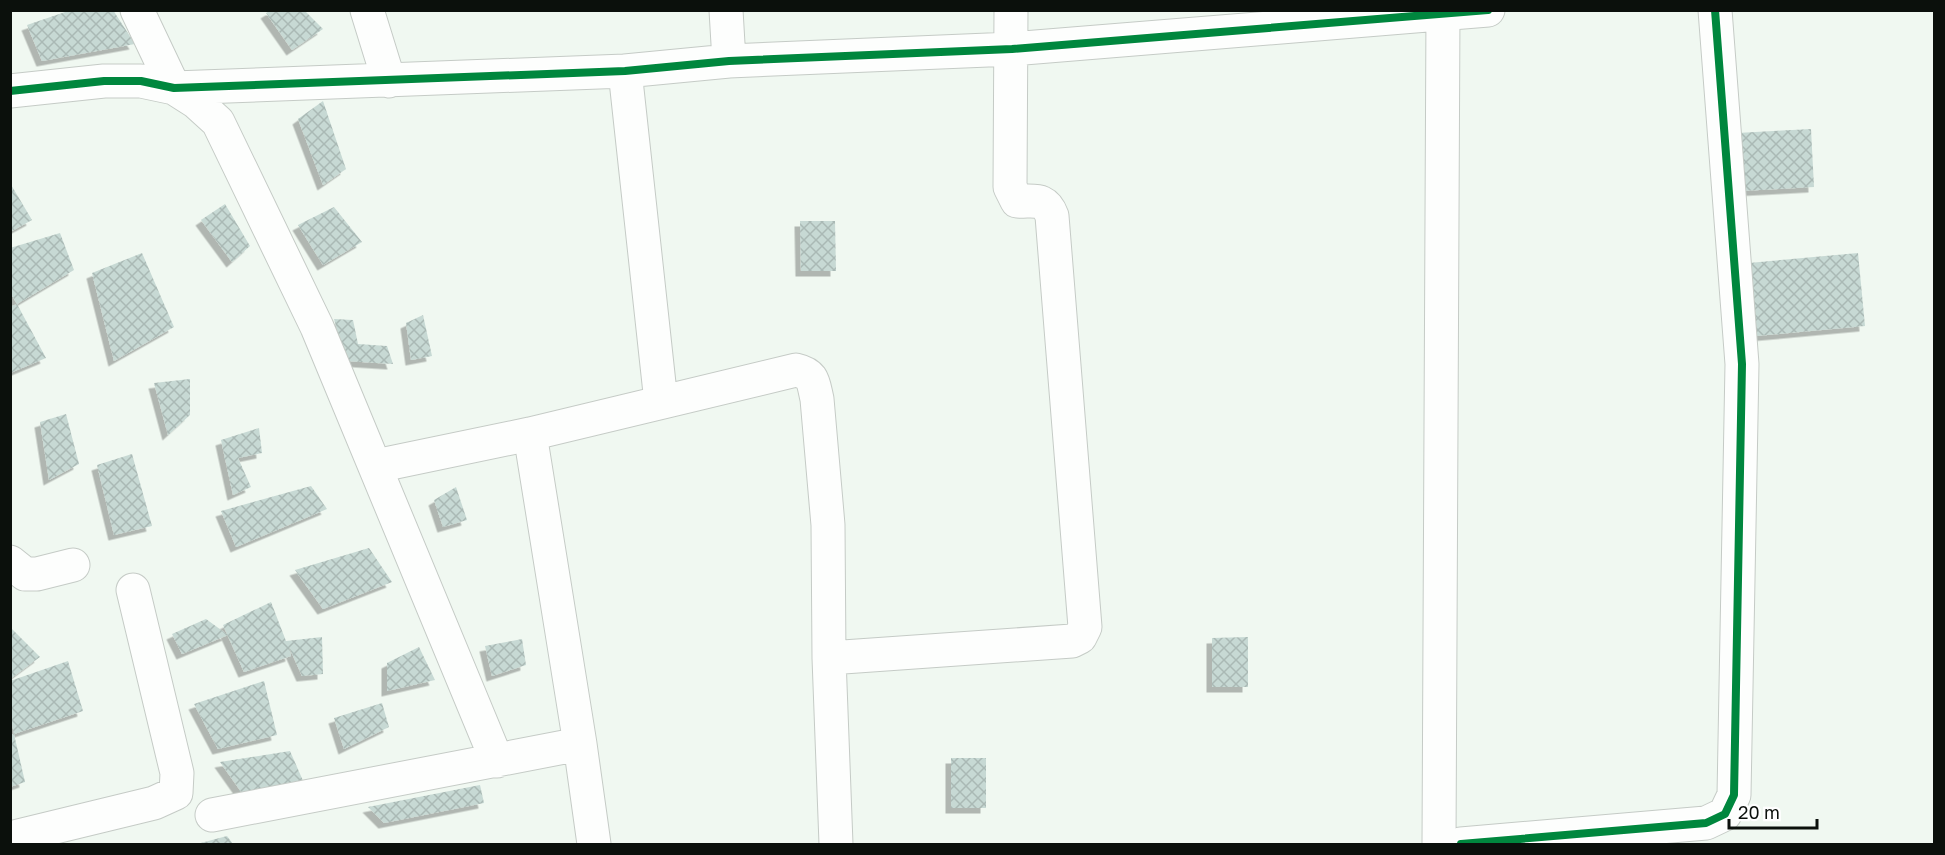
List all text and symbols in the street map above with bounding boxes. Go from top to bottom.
scale bar [1729,792,1818,830]
text: 20 m [1738,801,1780,823]

